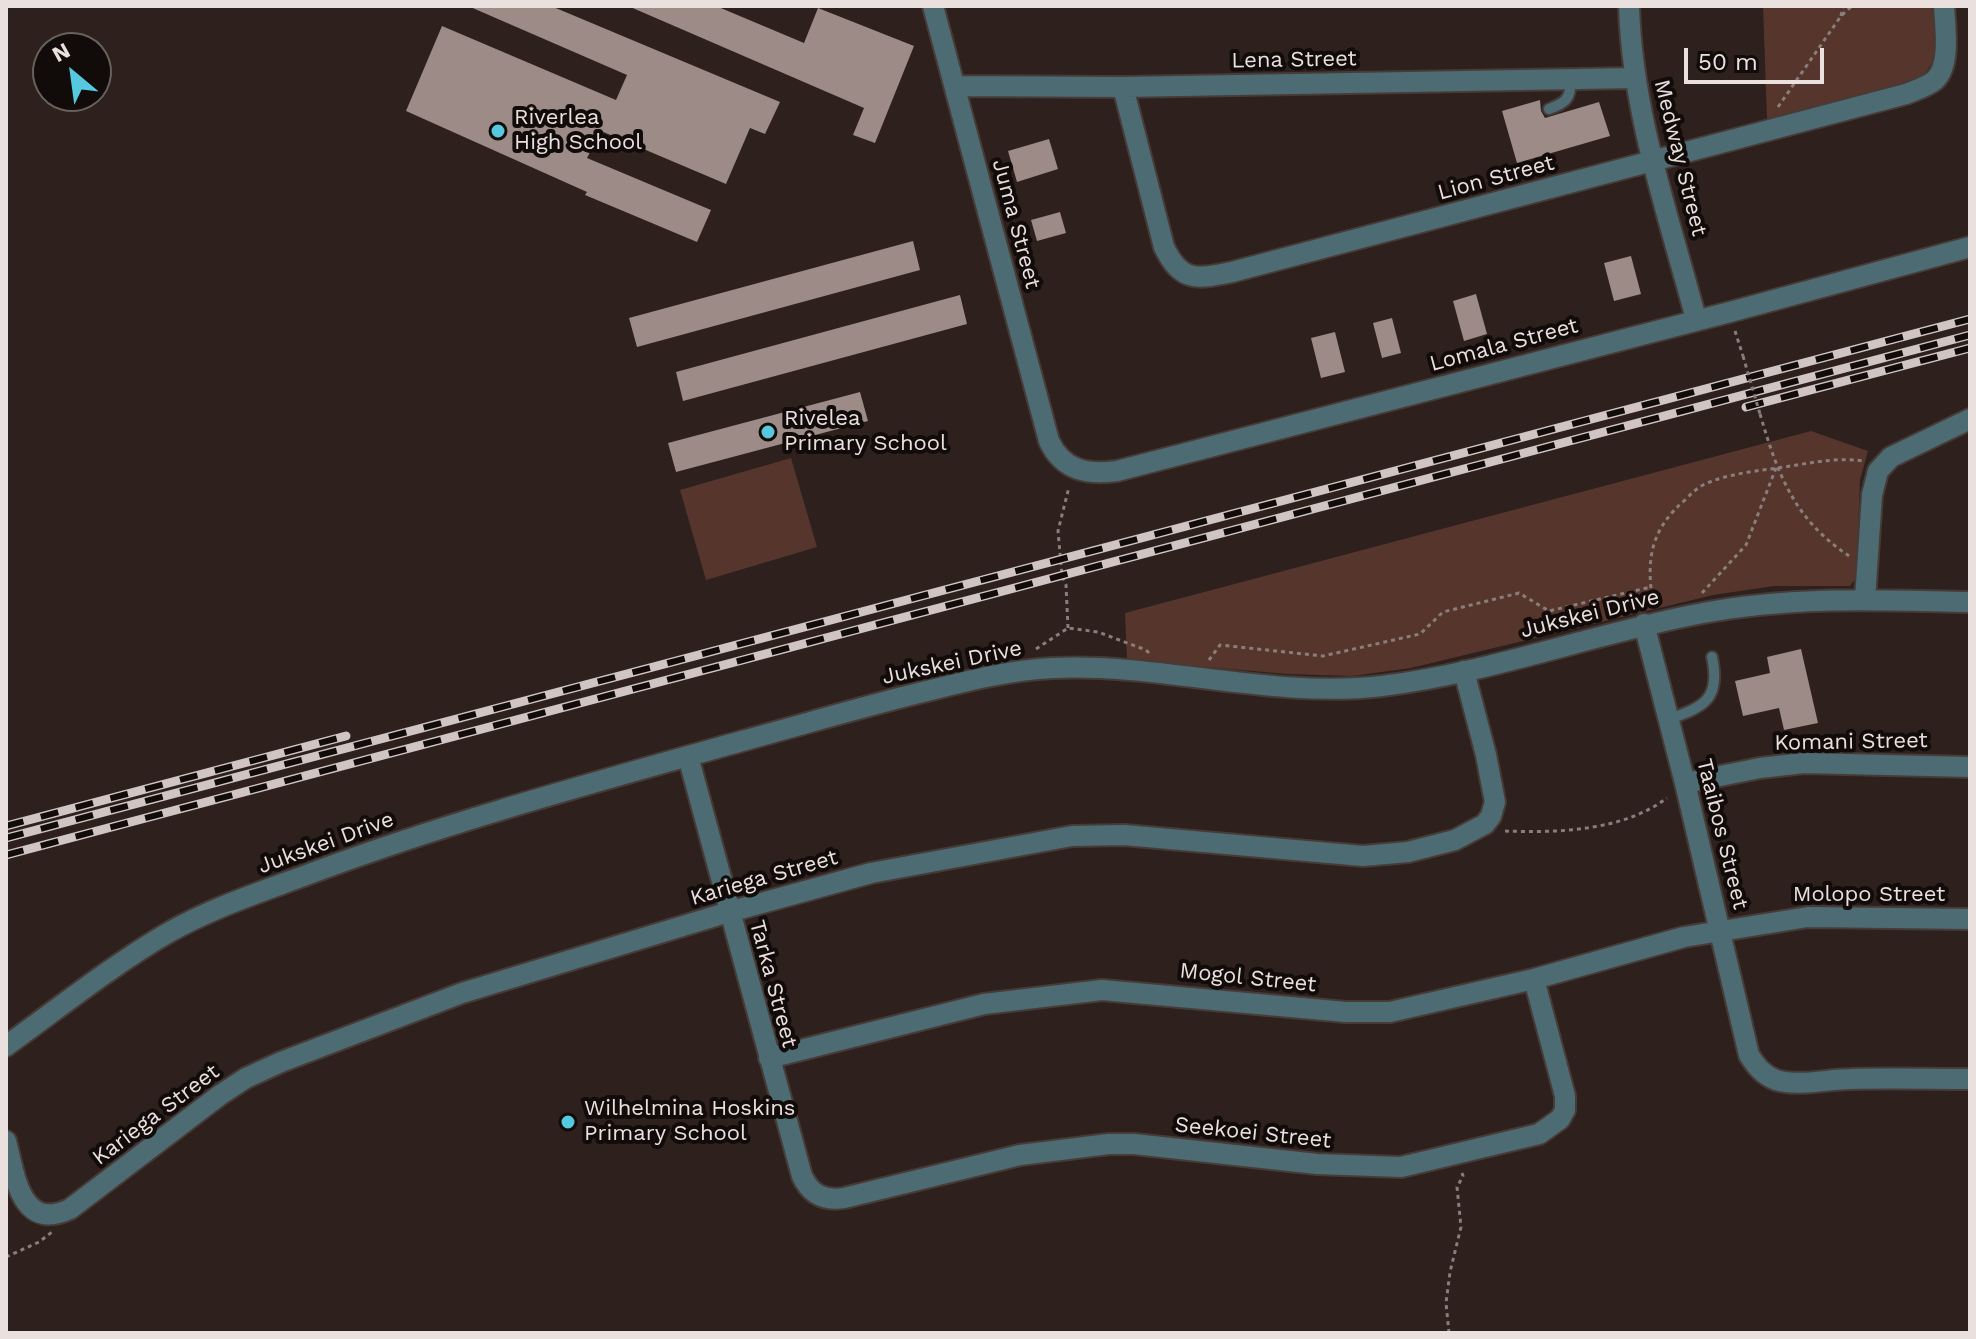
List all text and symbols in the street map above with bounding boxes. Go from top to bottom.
north arrow [32,32,112,112]
scale bar [1688,32,1828,82]
text: N [48,37,74,67]
street label: Lena Street [1231,46,1357,74]
text: 50 m [1698,48,1758,76]
street label: Medway Street [1648,77,1712,239]
place label: Riverlea High School [514,105,642,156]
marker: Riverlea High School [489,122,507,140]
street label: Lion Street [1435,150,1557,206]
street label: Juma Street [986,156,1046,292]
street label: Lomala Street [1427,313,1581,377]
place label: Rivelea Primary School [784,406,947,458]
marker: Rivelea Primary School [759,423,777,441]
street label: Jukskei Drive [1518,584,1662,644]
street label: Jukskei Drive [880,635,1024,691]
street label: Komani Street [1774,727,1928,757]
street label: Taaibos Street [1691,756,1753,912]
street label: Jukskei Drive [255,806,397,880]
street label: Kariega Street [687,844,841,912]
street label: Molopo Street [1793,882,1945,908]
street label: Tarka Street [743,917,803,1051]
street label: Mogol Street [1178,958,1318,998]
street label: Kariega Street [87,1059,225,1171]
place label: Wilhelmina Hoskins Primary School [584,1096,795,1148]
street label: Seekoei Street [1174,1112,1332,1154]
marker: Wilhelmina Hoskins Primary School [559,1113,577,1131]

